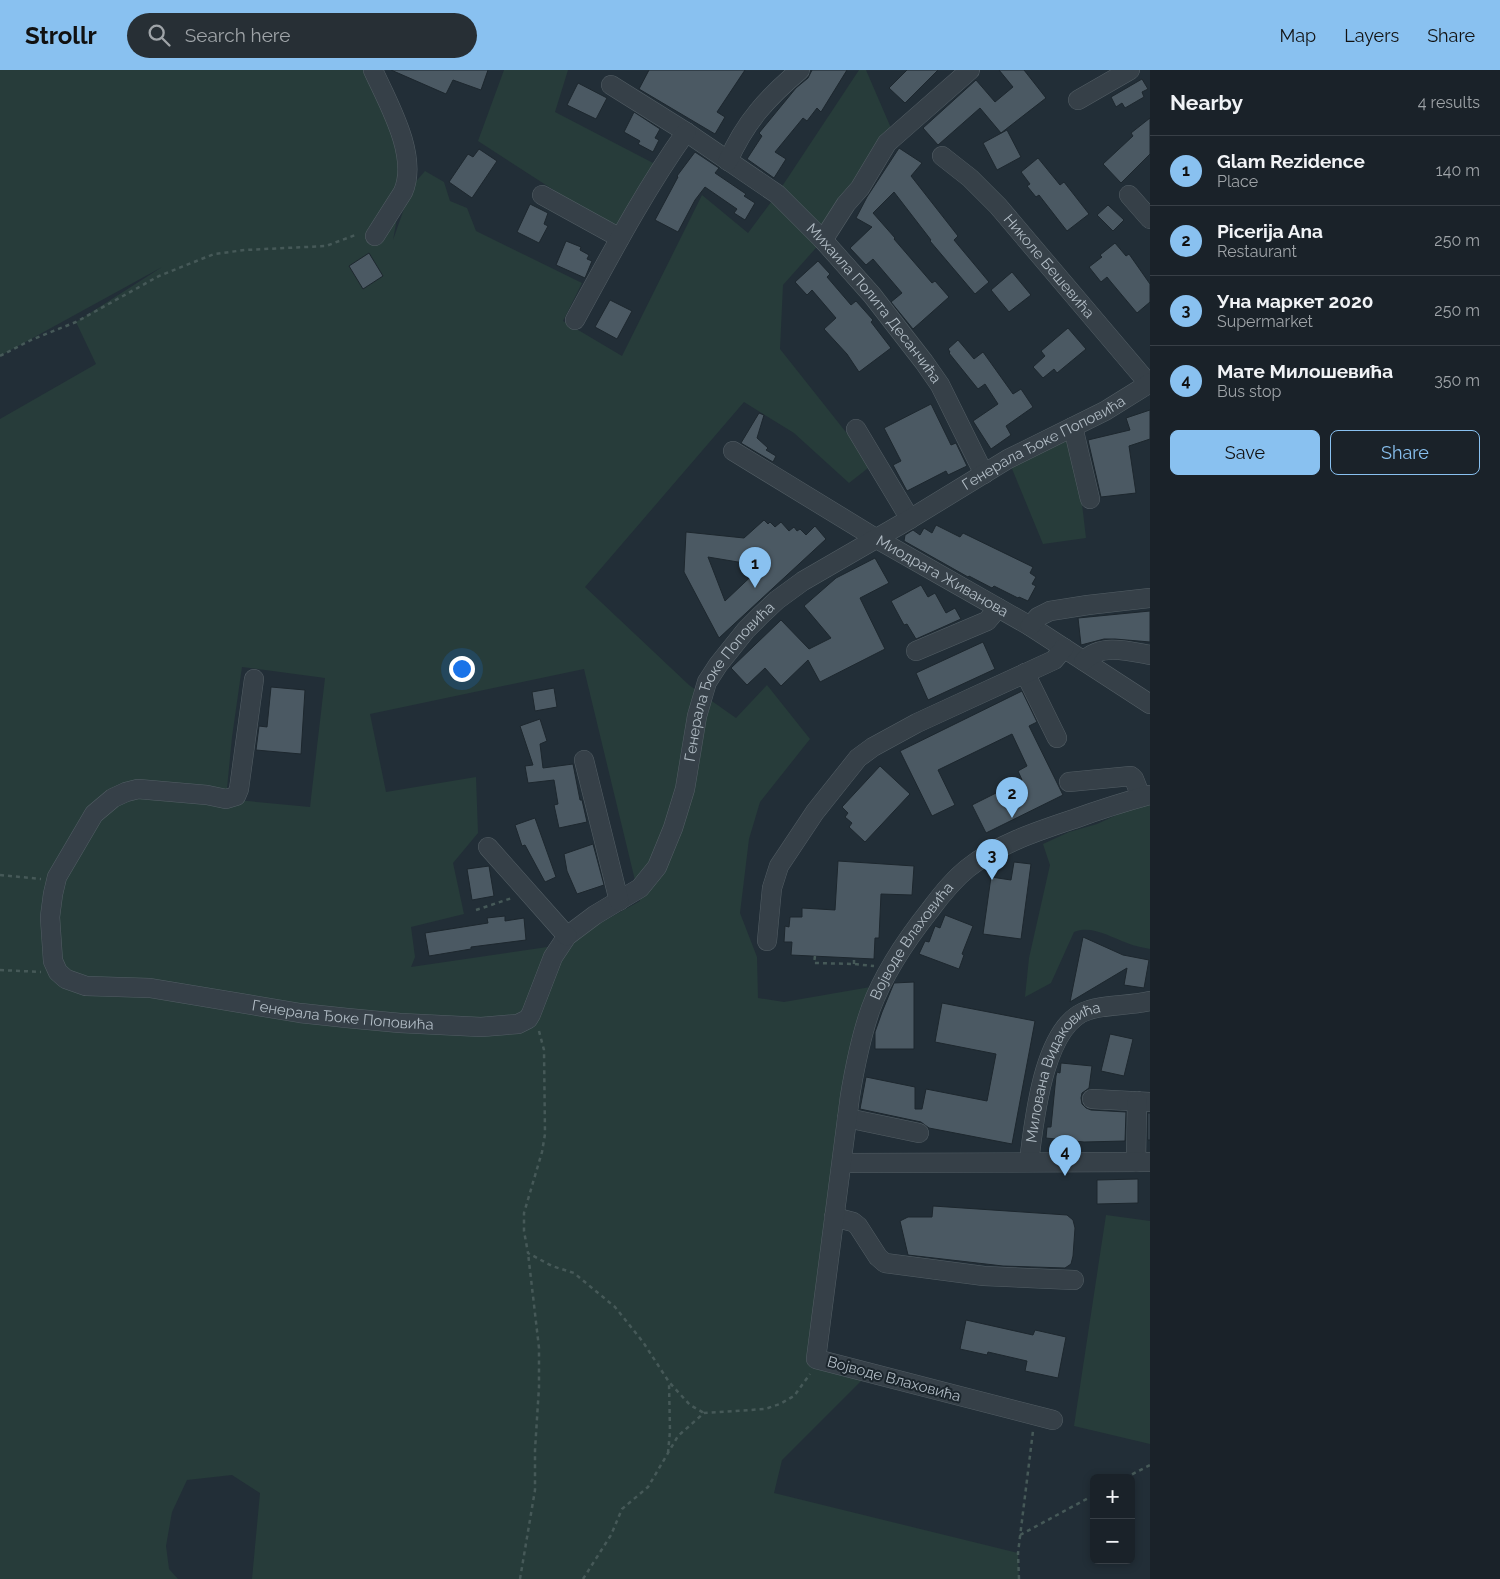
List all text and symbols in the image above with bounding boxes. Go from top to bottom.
search box [127,13,477,58]
text: Strollr [25,21,97,50]
icon: search [145,21,173,49]
text: Search here [185,24,290,46]
text: Map [1280,25,1316,46]
text: Layers [1344,25,1399,46]
text: Share [1427,25,1475,46]
text: Nearby [1170,90,1243,115]
text: 4 results [1418,93,1480,112]
text: Glam Rezidence [1217,150,1365,172]
text: 1 [1182,161,1190,180]
text: 140 m [1436,161,1480,180]
text: Place [1217,172,1258,191]
street label: Николе Бешевића [1000,210,1098,322]
street label: Михаила Полита Десанчића [803,220,945,387]
text: Picerija Ana [1217,220,1323,242]
text: 2 [1181,231,1191,250]
text: 250 m [1434,231,1480,250]
text: Restaurant [1217,242,1297,261]
text: Уна маркет 2020 [1217,290,1373,312]
text: 3 [1182,301,1190,320]
text: 250 m [1434,301,1480,320]
text: Supermarket [1217,312,1313,331]
text: Мате Милошевића [1217,360,1393,382]
text: 4 [1181,371,1191,390]
text: 350 m [1434,371,1480,390]
text: Bus stop [1217,382,1281,401]
street label: Генерала Ђоке Поповића [959,392,1129,494]
button: Save [1170,430,1320,475]
button: Share [1330,430,1480,475]
street label: Миодрага Живанова [873,532,1012,621]
pin: 1 [739,547,771,588]
street label: Генерала Ђоке Поповића [681,598,778,763]
your location [449,656,475,682]
pin: 2 [996,777,1028,818]
pin: 3 [976,839,1008,880]
street label: Војводе Влаховића [866,879,957,1003]
street label: Генерала Ђоке Поповића [251,996,434,1034]
street label: Милована Видаковића [1022,998,1102,1144]
pin: 4 [1049,1135,1081,1176]
street label: Војводе Влаховића [825,1352,963,1406]
map controls [1090,1474,1135,1564]
button: + [1090,1474,1135,1519]
button: − [1090,1519,1135,1564]

